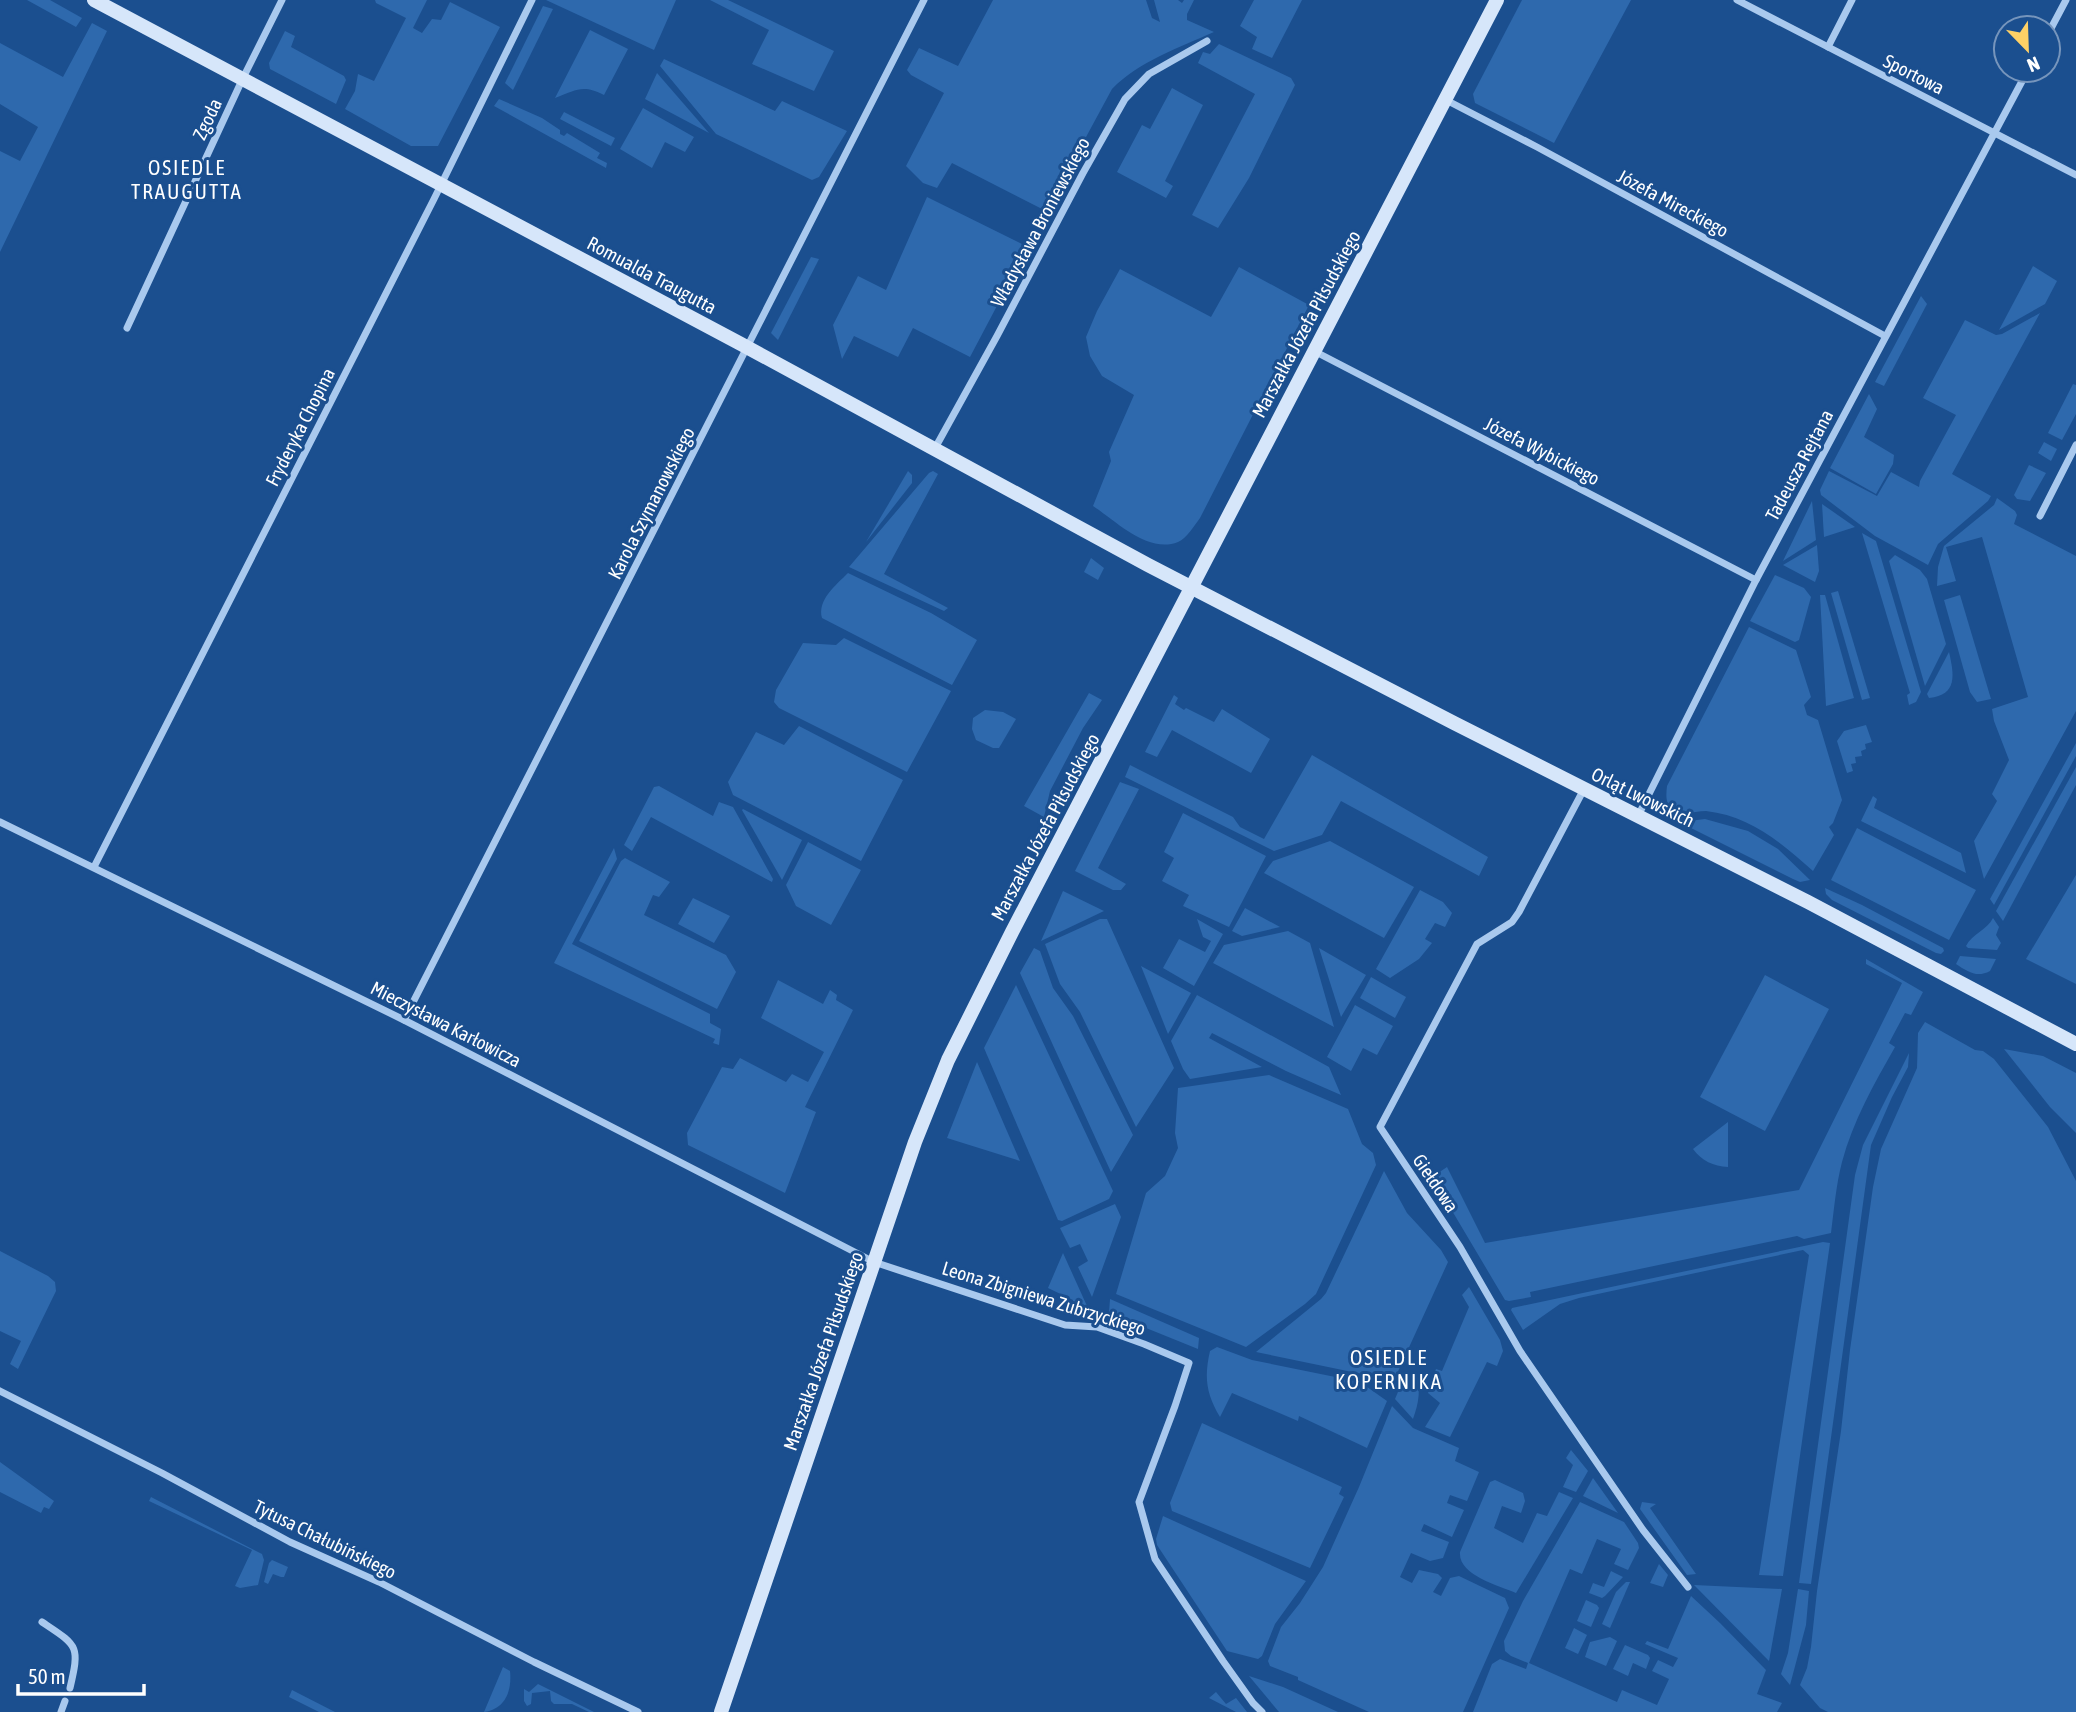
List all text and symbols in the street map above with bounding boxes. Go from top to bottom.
north arrow [1992,14,2062,84]
street label: Sportowa [1880,49,1948,99]
text: N [2024,52,2043,77]
street label: Zgoda [188,95,226,143]
street label: Władysława Broniewskiego [986,133,1094,310]
district label: OSIEDLE TRAUGUTTA [131,155,243,203]
street label: Józefa Mireckiego [1614,165,1732,242]
street label: Marszałka Józefa Piłsudskiego [1247,227,1365,421]
street label: Romualda Traugutta [584,232,720,318]
street label: Fryderyka Chopina [261,364,339,490]
street label: Tadeusza Rejtana [1761,406,1837,524]
street label: Józefa Wybickiego [1481,413,1603,490]
street label: Karola Szymanowskiego [603,423,699,583]
street label: Marszałka Józefa Piłsudskiego [986,730,1104,924]
street label: Orląt Lwowskich [1588,763,1698,831]
street label: Mieczysława Karłowicza [367,977,525,1071]
street label: Giełdowa [1409,1150,1463,1216]
street label: Marszałka Józefa Piłsudskiego [779,1249,867,1453]
street label: Leona Zbigniewa Zubrzyckiego [940,1257,1148,1339]
district label: OSIEDLE KOPERNIKA [1335,1345,1443,1393]
street label: Tytusa Chałubińskiego [250,1495,400,1583]
scale bar [18,1652,144,1696]
text: 50 m [28,1664,66,1688]

